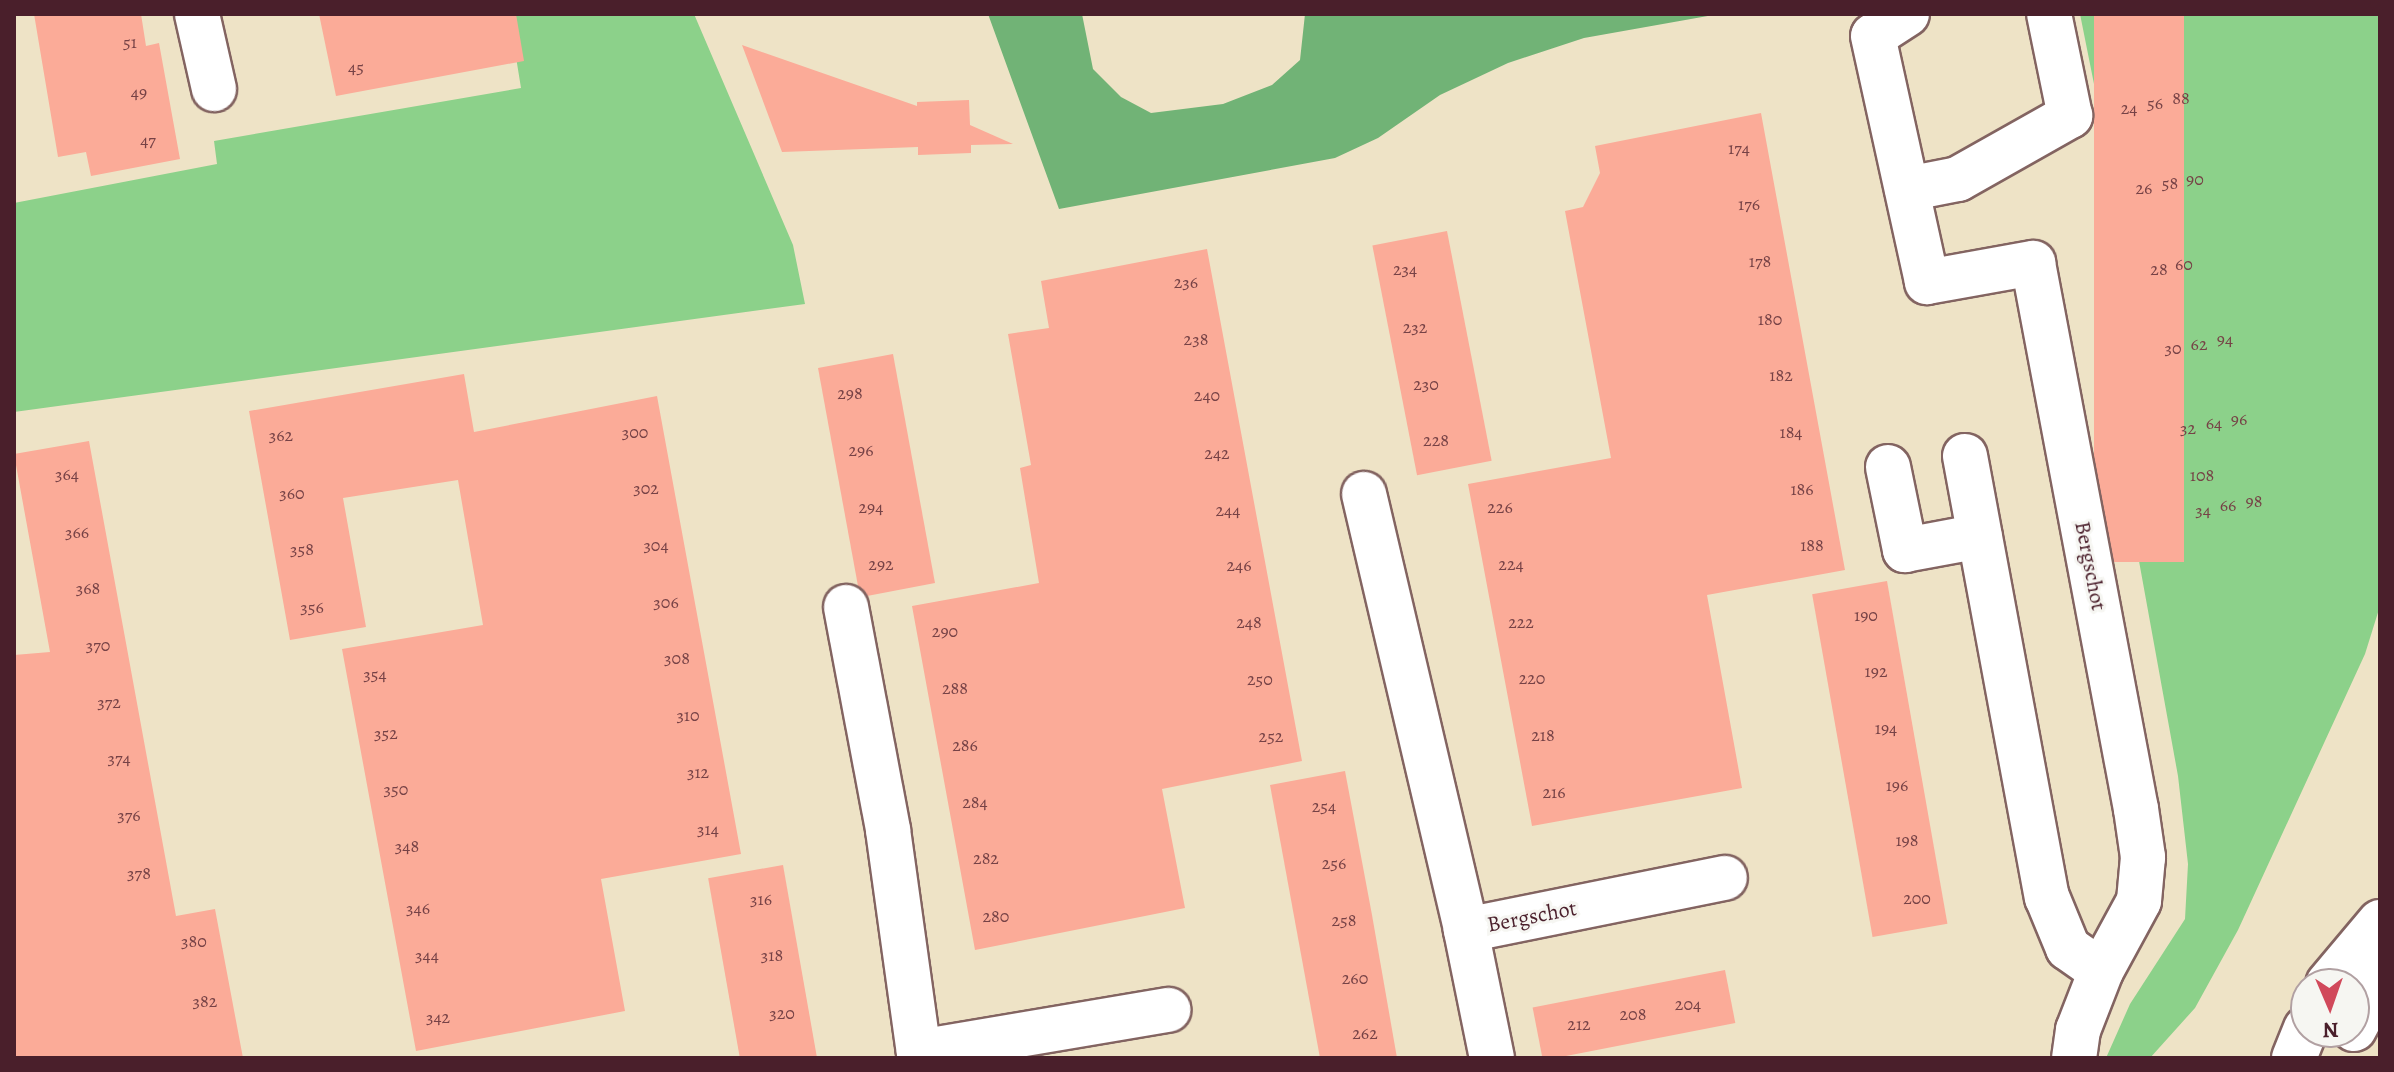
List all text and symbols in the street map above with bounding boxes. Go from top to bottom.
house number: 51 [123,31,137,53]
house number: 45 [348,56,364,78]
house number: 49 [131,81,147,103]
house number: 88 [2172,87,2190,109]
house number: 56 [2147,92,2163,114]
house number: 24 [2121,97,2137,119]
house number: 47 [140,129,156,151]
house number: 174 [1728,137,1750,159]
house number: 90 [2186,168,2204,190]
house number: 58 [2162,172,2178,194]
house number: 26 [2136,177,2152,199]
house number: 176 [1738,193,1760,215]
house number: 178 [1749,250,1771,272]
house number: 60 [2175,253,2193,275]
house number: 234 [1393,258,1417,280]
house number: 28 [2150,258,2168,280]
house number: 236 [1174,271,1198,293]
house number: 180 [1758,308,1782,330]
house number: 232 [1403,316,1427,338]
house number: 238 [1184,328,1208,350]
house number: 94 [2217,328,2233,350]
house number: 62 [2191,333,2207,355]
house number: 30 [2164,337,2182,359]
house number: 182 [1769,364,1793,386]
house number: 230 [1413,373,1439,395]
house number: 298 [837,382,863,404]
house number: 240 [1194,384,1220,406]
house number: 96 [2231,408,2247,430]
house number: 64 [2206,412,2222,434]
house number: 32 [2180,417,2196,439]
house number: 300 [622,421,648,443]
house number: 184 [1779,421,1803,443]
house number: 362 [269,424,293,446]
house number: 228 [1423,429,1449,451]
house number: 296 [848,439,874,461]
house number: 242 [1204,442,1230,464]
house number: 364 [55,463,79,485]
house number: 108 [2190,464,2214,486]
house number: 302 [633,477,659,499]
house number: 186 [1790,478,1814,500]
house number: 360 [279,482,305,504]
house number: 98 [2246,490,2262,512]
house number: 66 [2220,494,2236,516]
house number: 294 [859,496,883,518]
house number: 226 [1487,496,1513,518]
house number: 244 [1216,499,1240,521]
house number: 34 [2195,499,2211,521]
street label: Bergschot [2068,519,2112,613]
house number: 366 [65,521,89,543]
house number: 304 [643,534,669,556]
house number: 188 [1800,534,1824,556]
house number: 358 [290,538,314,560]
house number: 292 [868,553,894,575]
house number: 224 [1498,553,1524,575]
house number: 246 [1226,554,1252,576]
house number: 368 [76,577,100,599]
house number: 306 [653,591,679,613]
house number: 356 [300,596,324,618]
house number: 190 [1854,604,1878,626]
house number: 248 [1236,611,1262,633]
house number: 222 [1508,611,1534,633]
house number: 290 [932,620,958,642]
house number: 370 [86,634,110,656]
house number: 308 [664,647,690,669]
house number: 192 [1865,660,1887,682]
house number: 354 [363,663,387,685]
house number: 220 [1519,667,1545,689]
house number: 250 [1247,668,1273,690]
house number: 288 [942,677,968,699]
house number: 372 [97,691,121,713]
house number: 310 [676,704,700,726]
house number: 194 [1875,717,1897,739]
house number: 352 [374,722,398,744]
house number: 218 [1531,724,1555,746]
house number: 252 [1259,725,1283,747]
house number: 286 [952,734,978,756]
house number: 374 [107,747,131,769]
house number: 312 [687,761,709,783]
house number: 196 [1886,774,1908,796]
house number: 350 [384,778,408,800]
house number: 216 [1542,781,1566,803]
house number: 284 [962,791,988,813]
house number: 254 [1312,795,1336,817]
house number: 376 [117,804,141,826]
house number: 314 [697,818,719,840]
house number: 198 [1895,829,1919,851]
house number: 348 [395,835,419,857]
house number: 282 [973,847,999,869]
house number: 256 [1322,852,1346,874]
house number: 378 [127,862,151,884]
house number: 200 [1903,887,1931,909]
house number: 316 [750,888,772,910]
street label: Bergschot [1485,895,1579,939]
house number: 346 [406,897,430,919]
house number: 280 [983,905,1009,927]
house number: 258 [1331,909,1357,931]
house number: 380 [181,930,207,952]
house number: 344 [415,944,439,966]
house number: 318 [761,944,783,966]
house number: 260 [1342,967,1368,989]
north arrow [2290,968,2370,1048]
house number: 382 [193,990,217,1012]
house number: 204 [1675,993,1701,1015]
house number: 320 [769,1002,795,1024]
house number: 208 [1620,1003,1646,1025]
house number: 342 [426,1006,450,1028]
house number: 212 [1567,1013,1591,1035]
text: N [2322,1015,2339,1045]
house number: 262 [1352,1022,1378,1044]

